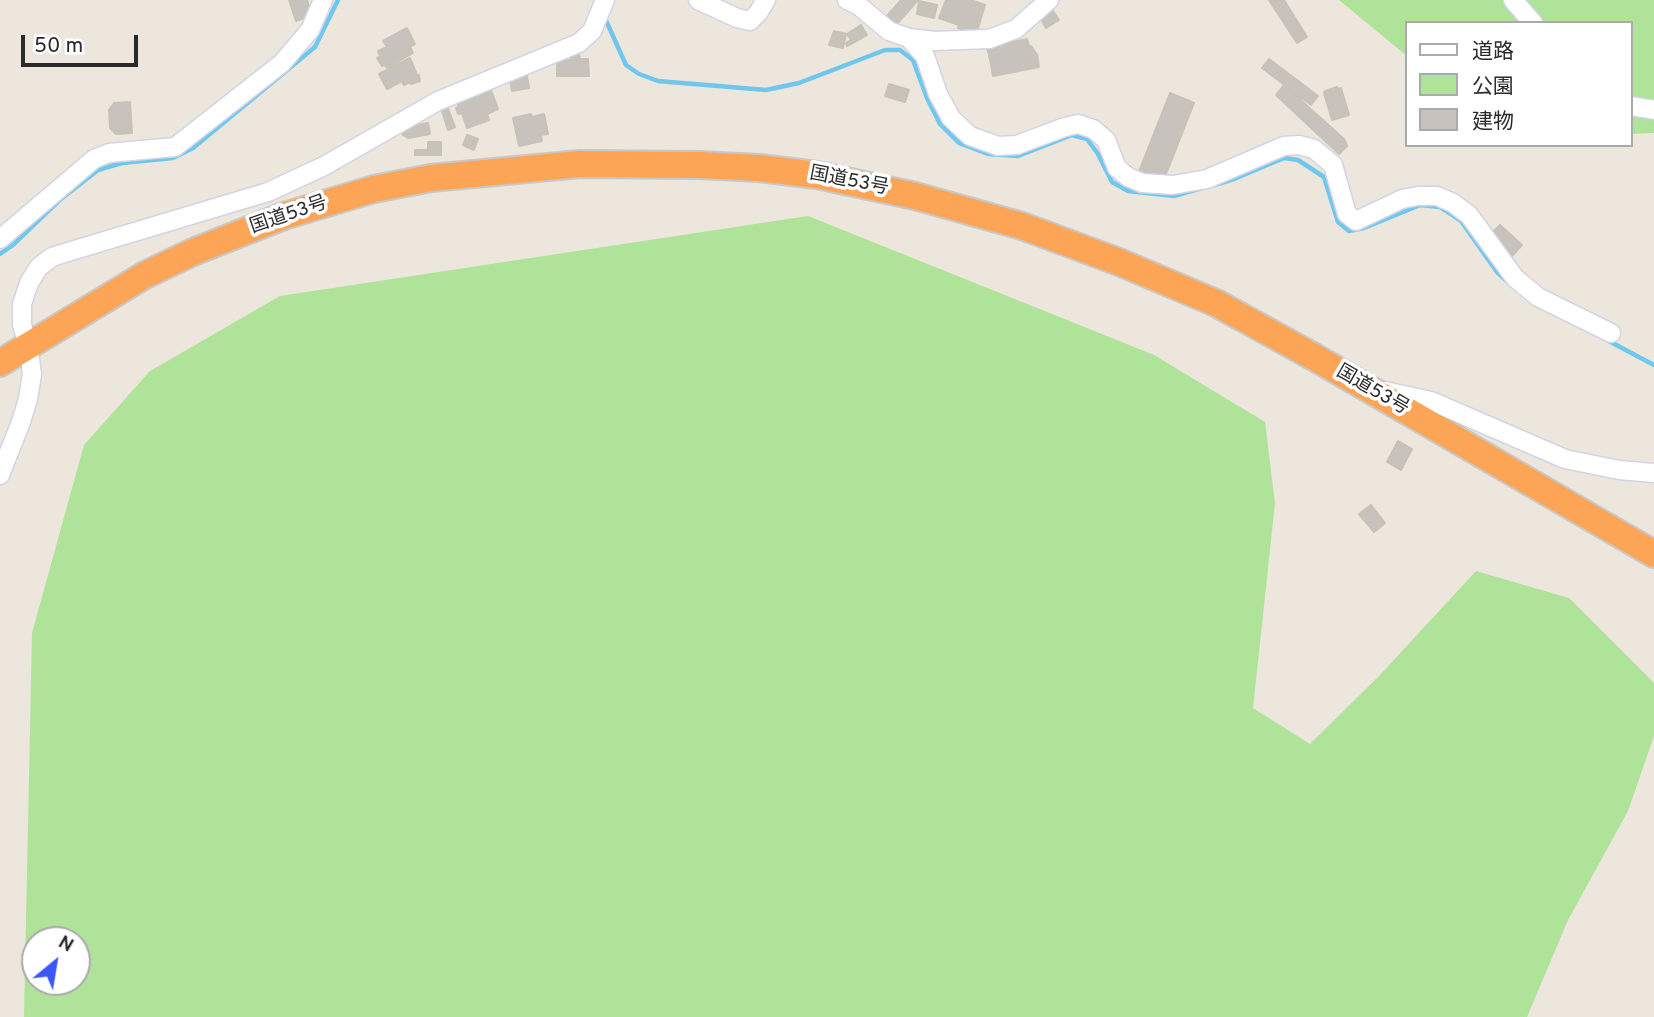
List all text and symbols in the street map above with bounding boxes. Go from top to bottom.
scale bar [24,21,142,65]
legend [1406,21,1633,147]
text: 50 m [34,33,83,60]
text: 道路 [1472,39,1514,66]
text: 公園 [1472,74,1514,101]
text: 建物 [1472,109,1514,136]
street label: 国道53号 [807,163,891,201]
street label: 国道53号 [247,192,331,240]
street label: 国道53号 [1332,361,1412,421]
north arrow [21,926,91,996]
text: N [54,931,77,958]

